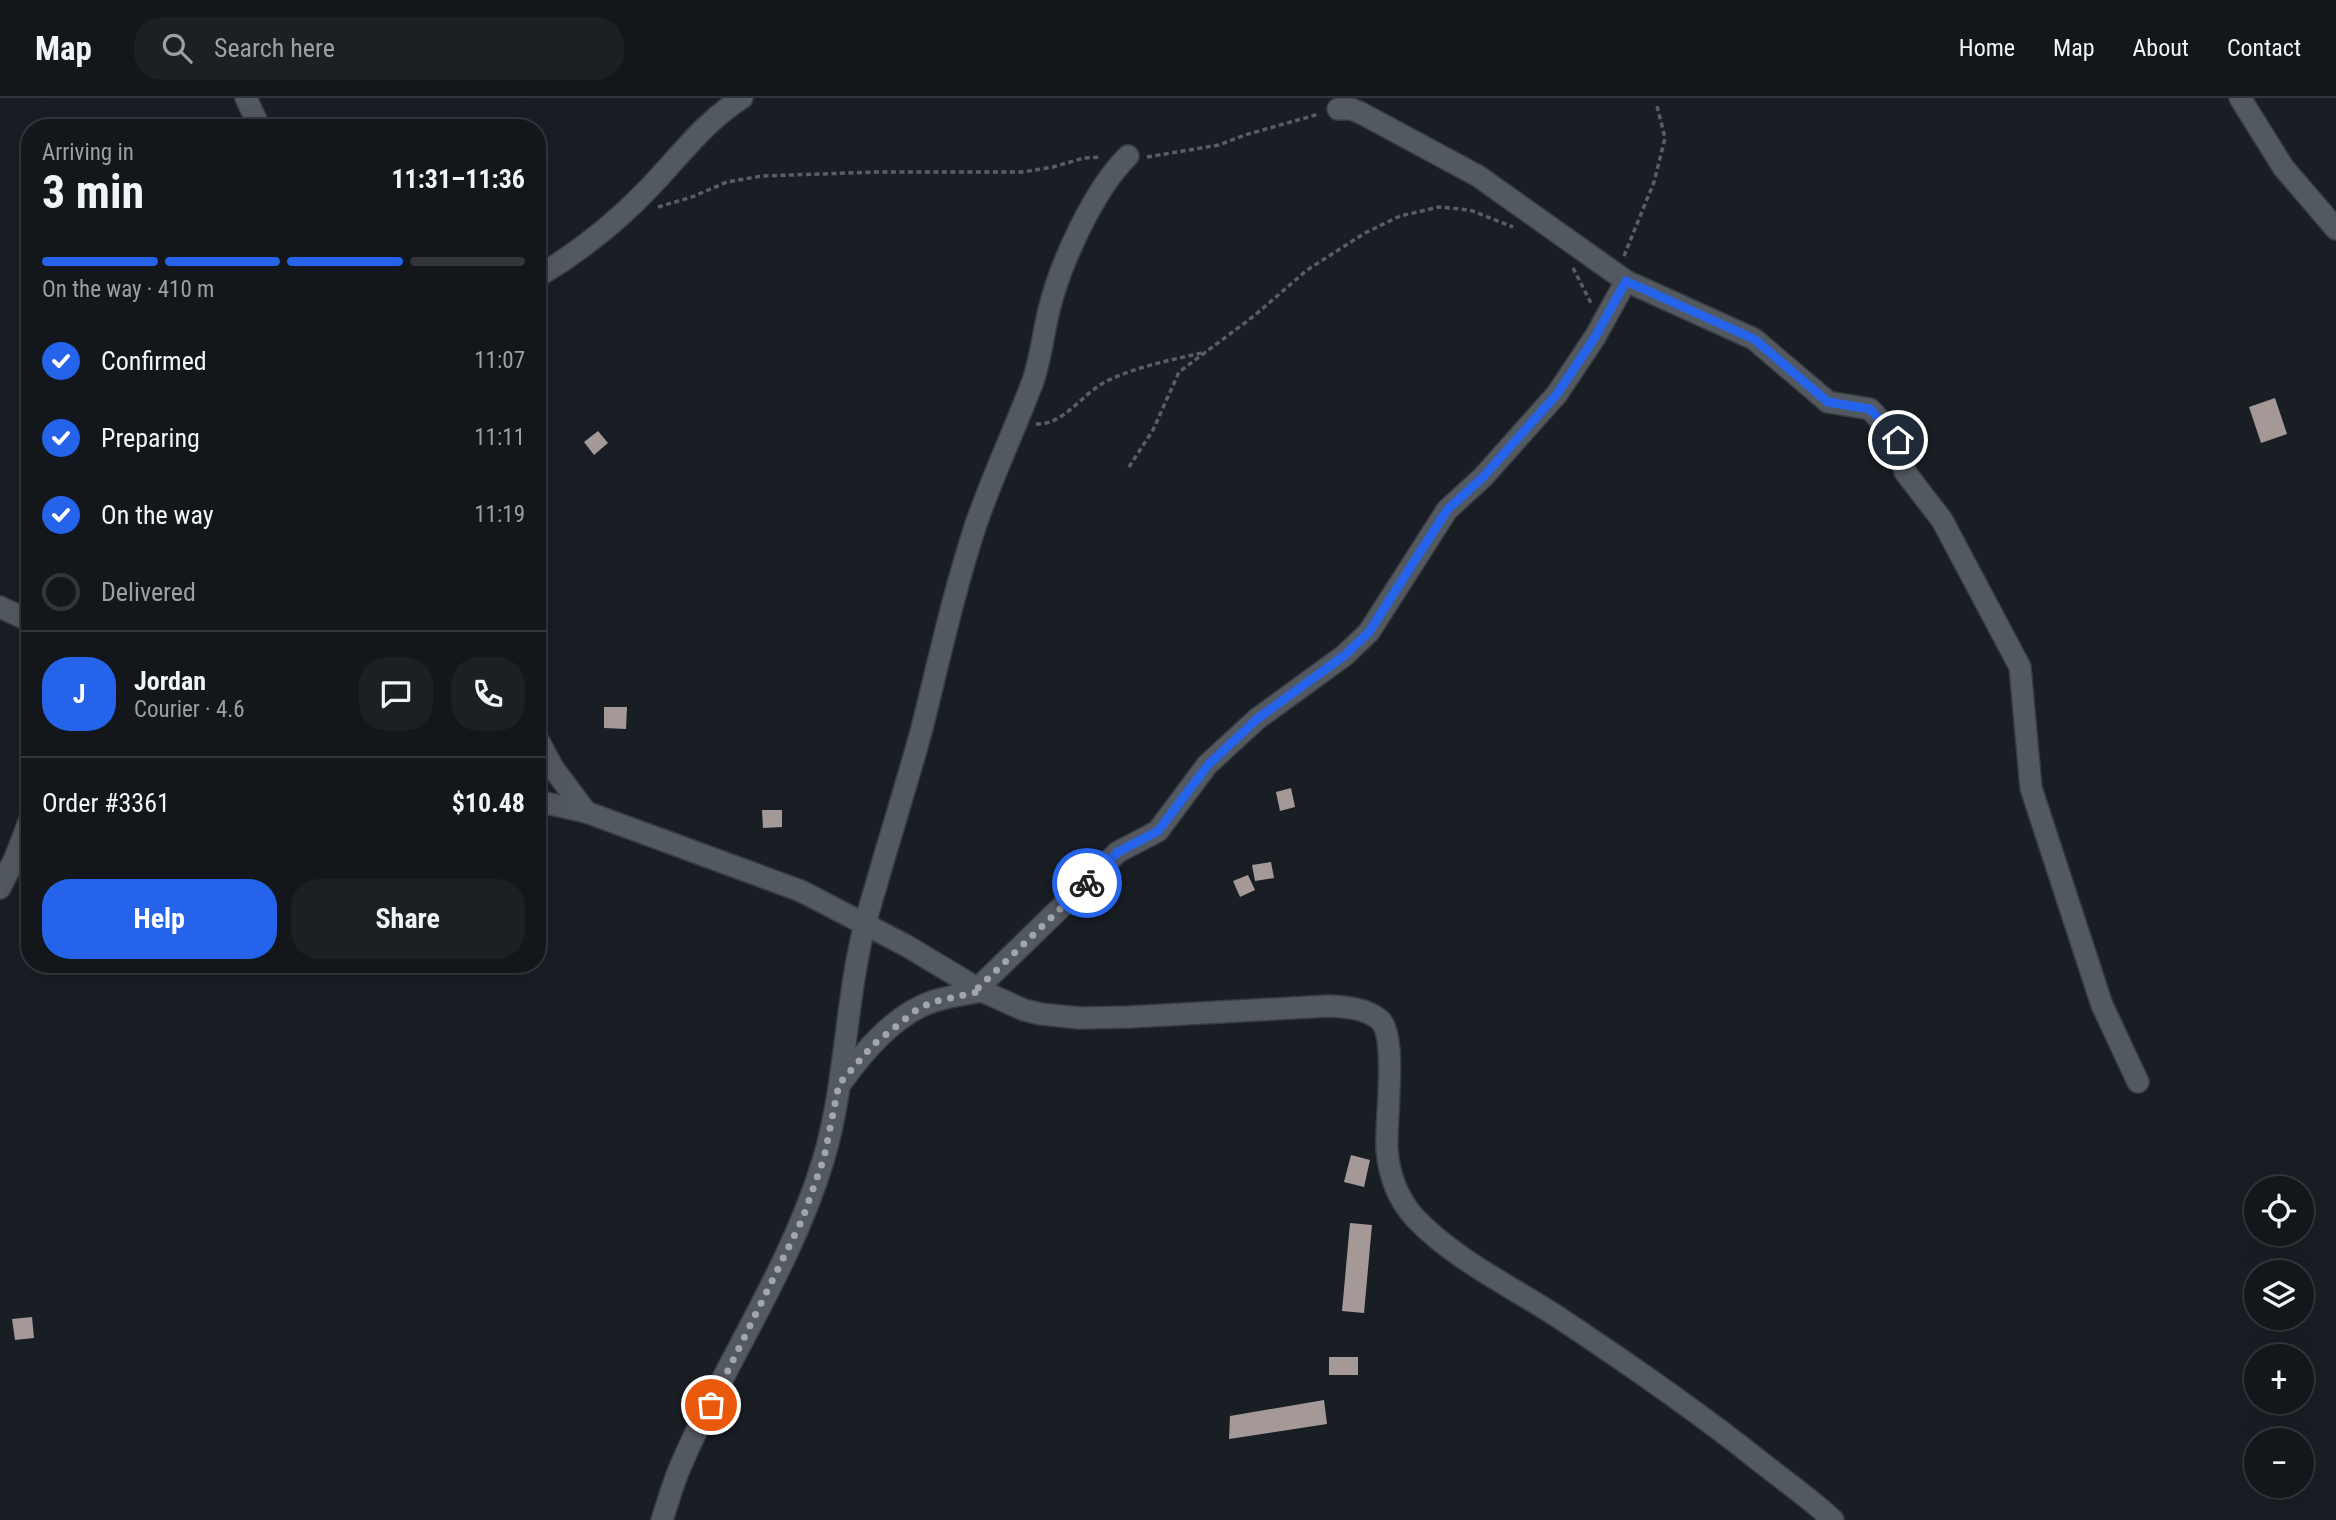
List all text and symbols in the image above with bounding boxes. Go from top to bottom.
search box [134,17,624,80]
text: Map [35,29,92,68]
icon: search [158,29,196,67]
text: Search here [214,33,335,63]
text: Home [1959,34,2015,62]
text: Map [2053,34,2095,62]
text: About [2133,34,2189,62]
text: Contact [2227,34,2301,62]
text: Arriving in [42,139,134,166]
text: 11:31–11:36 [391,164,525,194]
text: 3 min [42,165,144,219]
text: On the way · 410 m [42,276,214,303]
icon: check [42,342,80,380]
text: Confirmed [101,346,207,376]
text: 11:07 [474,347,525,374]
pin [1868,410,1928,470]
icon: check [42,419,80,457]
icon: home [1879,421,1917,459]
text: Preparing [101,423,200,453]
text: 11:11 [474,424,525,451]
icon: check [42,496,80,534]
text: On the way [101,500,214,530]
text: 11:19 [474,501,525,528]
text: Delivered [101,577,196,607]
button: chat [359,657,433,731]
button: phone [451,657,525,731]
text: Jordan [134,666,206,696]
text: J [73,679,85,709]
text: Courier · 4.6 [134,696,245,723]
text: Order #3361 [42,788,170,818]
text: $10.48 [452,788,525,818]
courier [1052,848,1122,918]
icon: bike [1068,864,1106,902]
button: Help [42,879,277,959]
button: Share [291,879,525,959]
map controls [2244,1176,2314,1498]
button: locate [2244,1176,2314,1246]
button: layers [2244,1260,2314,1330]
button: + [2244,1344,2314,1414]
pin [681,1375,741,1435]
icon: bag [692,1386,730,1424]
button: − [2244,1428,2314,1498]

